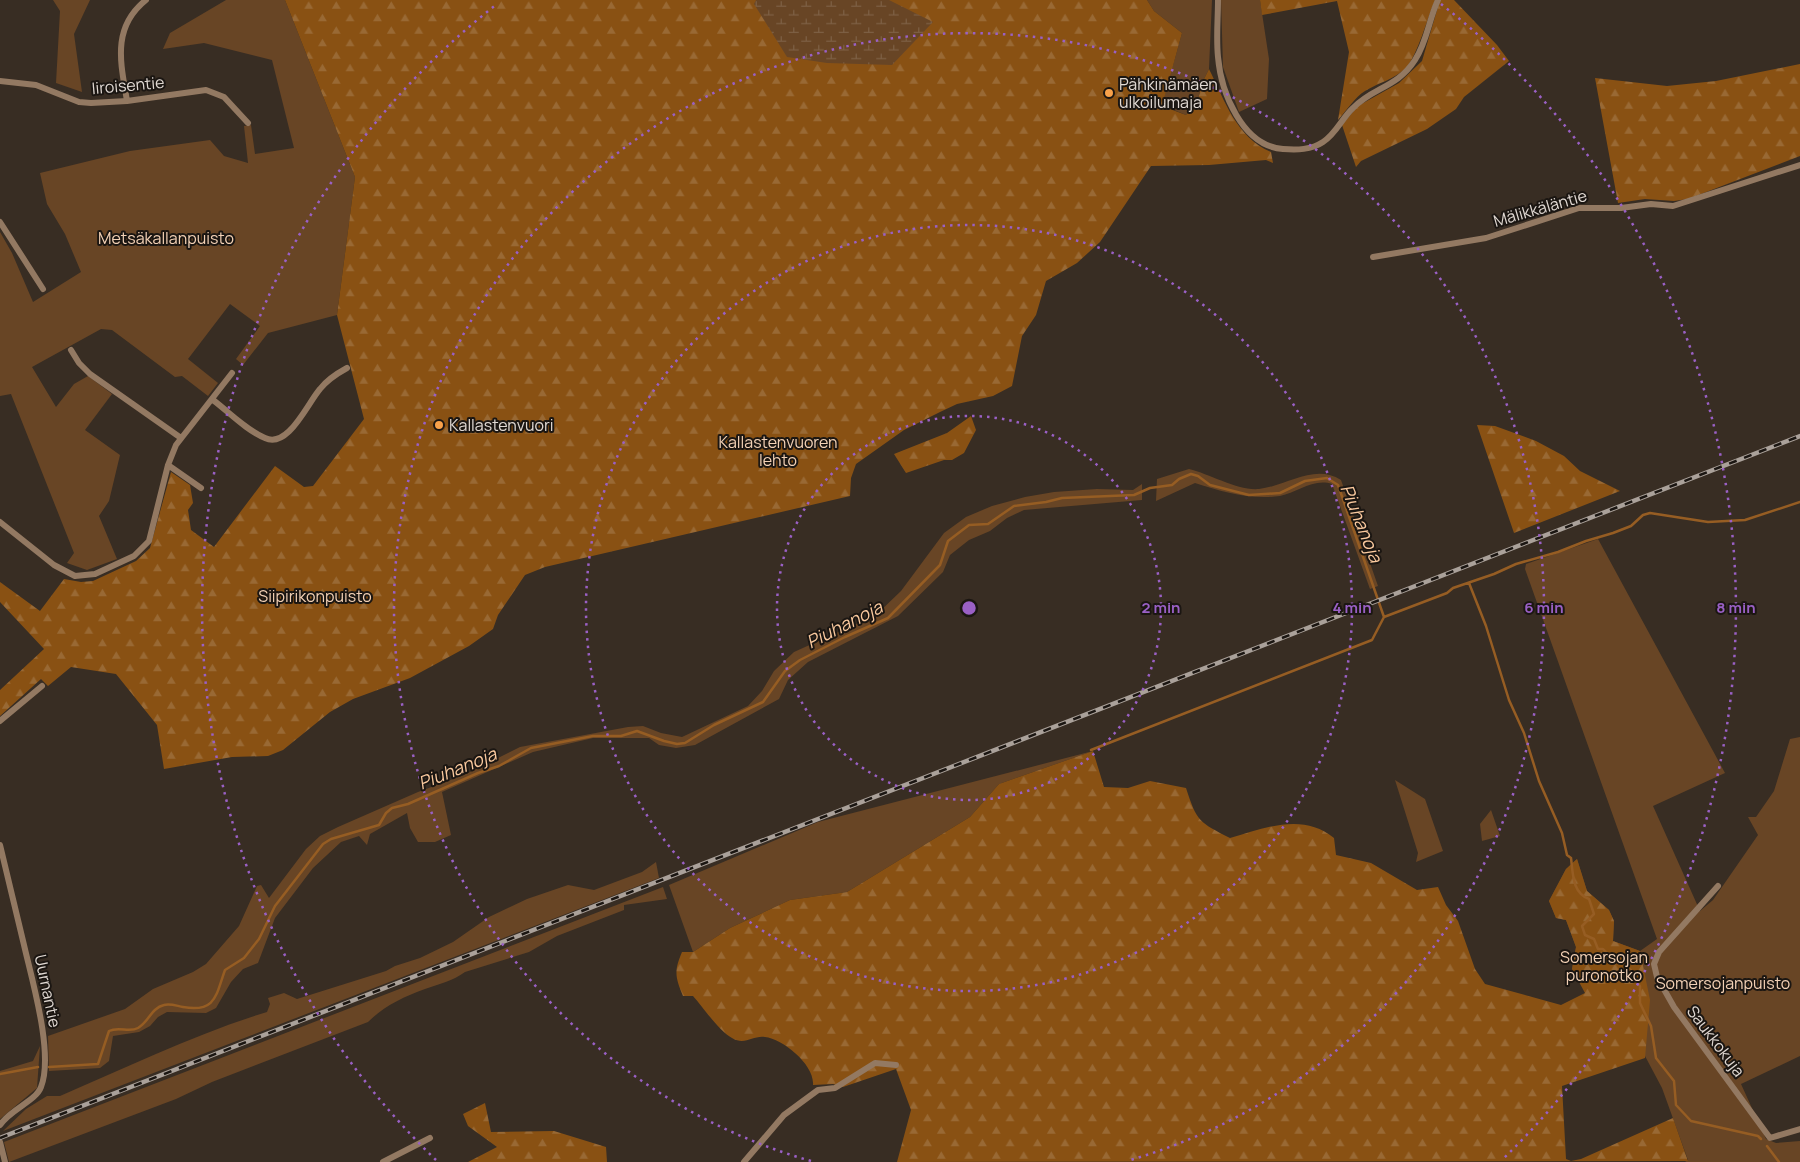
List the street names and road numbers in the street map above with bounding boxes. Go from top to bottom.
street label: Iiroisentie [91,71,165,99]
street label: Mälikkäläntie [1491,184,1589,232]
street label: Uurnantie [30,953,66,1029]
street label: Saukkokuja [1682,1001,1750,1081]

